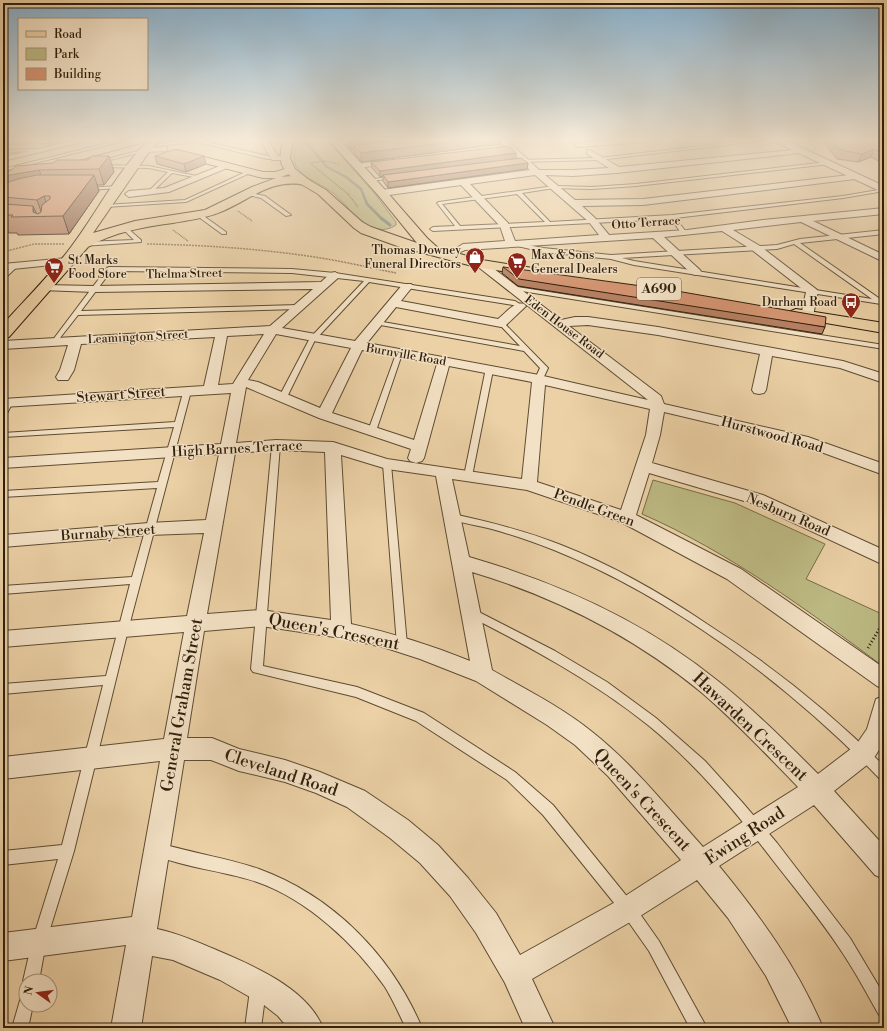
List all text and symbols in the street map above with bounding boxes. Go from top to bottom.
legend [18,18,148,90]
text: Road [54,27,82,42]
text: Park [54,47,80,62]
text: Building [53,67,102,82]
street label: Otto Terrace [611,213,681,233]
place label: Thomas Downey Funeral Directors [364,243,461,272]
shop icon: Thomas Downey Funeral Directors [464,246,486,274]
place label: Max & Sons General Dealers [531,248,618,277]
supermarket icon: Max & Sons General Dealers [506,251,528,279]
place label: St. Marks Food Store [68,253,127,282]
supermarket icon: St. Marks Food Store [43,256,65,284]
street label: Thelma Street [146,266,223,282]
road number: A690 [637,278,681,300]
bus stop icon: Durham Road [840,291,862,319]
street label: Eden House Road [521,292,607,362]
place label: Durham Road [762,295,837,310]
street label: Leamington Street [87,327,190,347]
street label: Burnville Road [364,340,447,369]
street label: Stewart Street [76,383,166,407]
street label: Hurstwood Road [719,413,825,457]
street label: High Barnes Terrace [171,437,303,461]
street label: Pendle Green [551,485,638,531]
street label: Nesburn Road [743,489,833,541]
street label: Burnaby Street [59,521,156,545]
street label: Queen's Crescent [266,608,402,656]
street label: General Graham Street [156,616,208,794]
street label: Hawarden Crescent [688,668,812,786]
street label: Cleveland Road [221,744,341,802]
street label: Queen's Crescent [589,744,695,856]
street label: Ewing Road [701,802,789,870]
north arrow [18,973,58,1013]
text: N [21,985,37,997]

